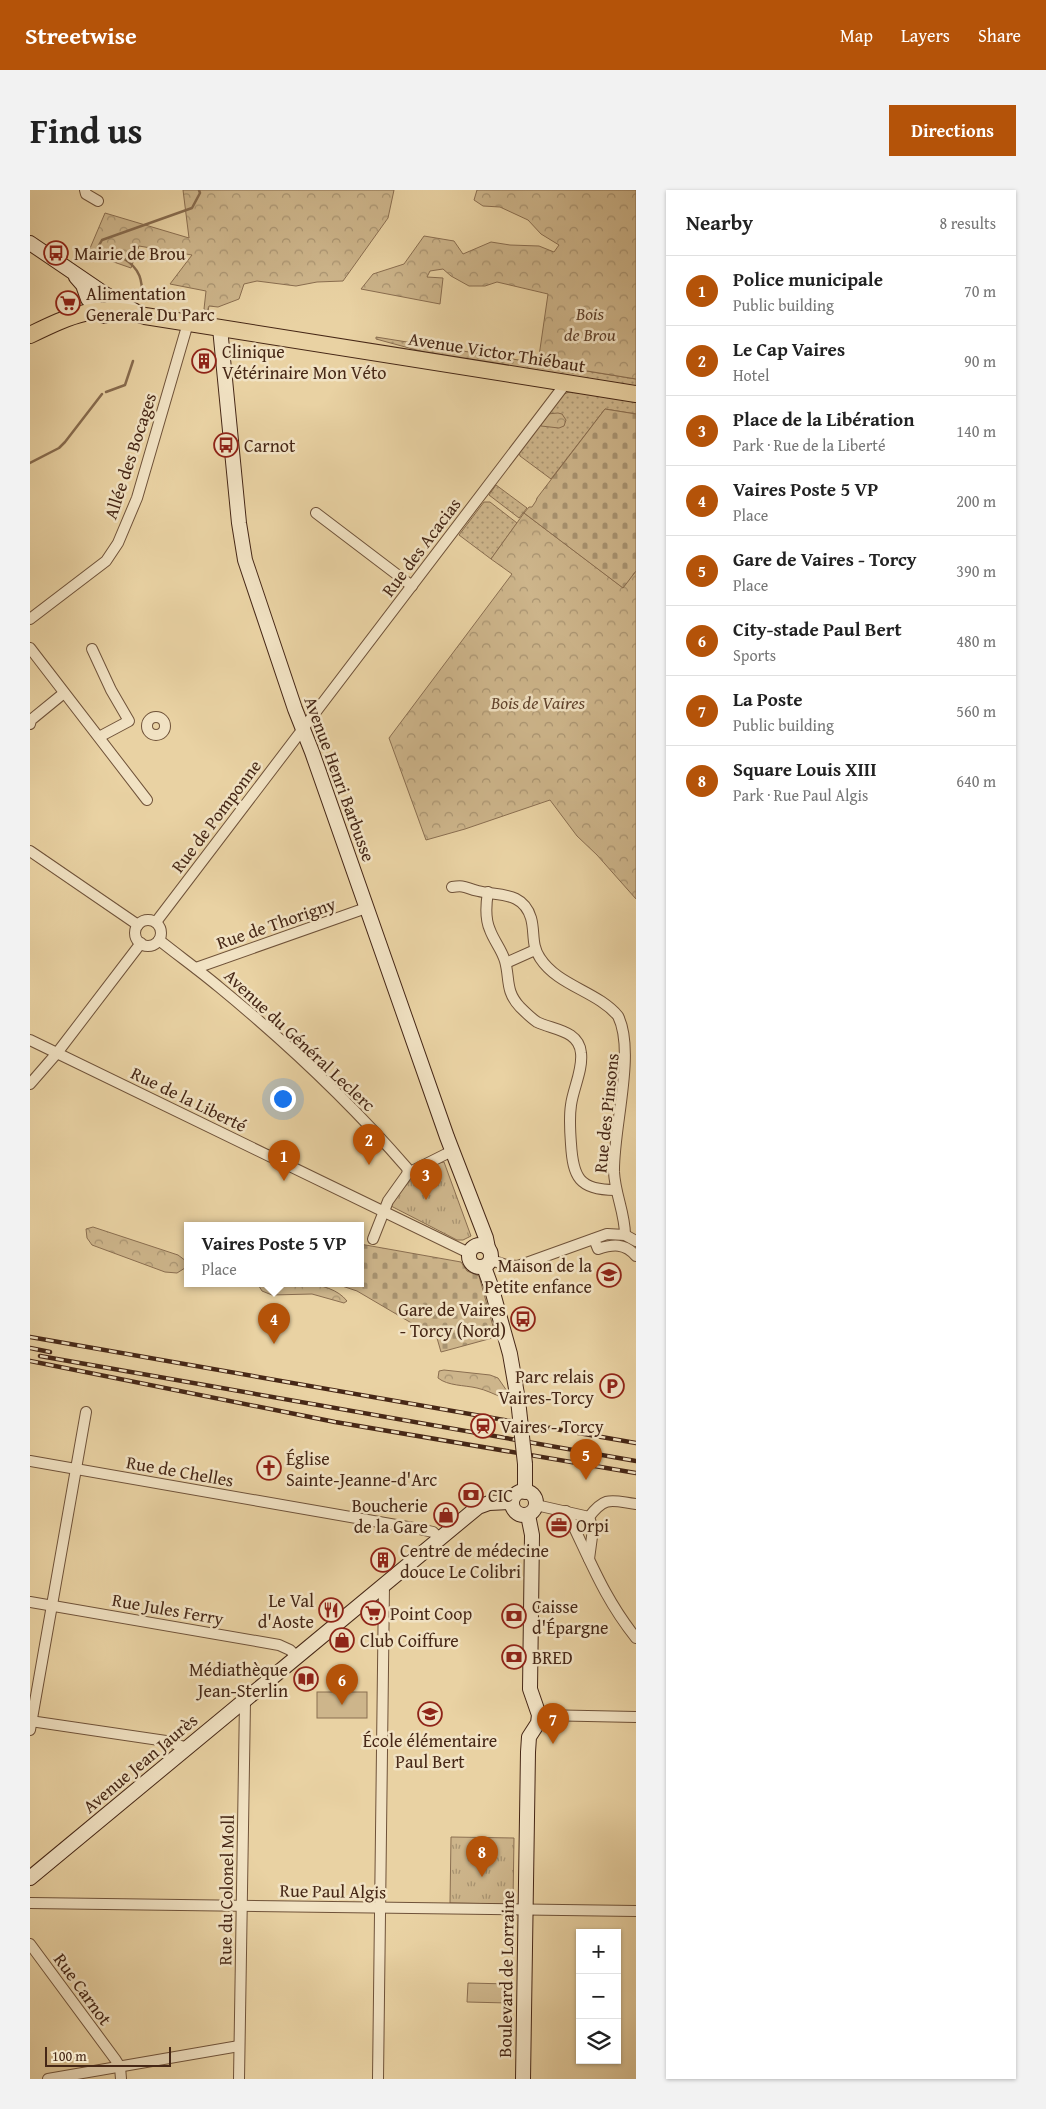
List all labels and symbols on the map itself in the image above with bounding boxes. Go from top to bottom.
bus stop icon: Mairie de Brou [43,240,69,266]
place label: Mairie de Brou [74,240,186,267]
place label: Alimentation Generale Du Parc [86,280,215,328]
supermarket icon: Alimentation Generale Du Parc [55,290,81,316]
park label: Bois de Brou [564,300,616,348]
street label: Avenue Victor Thiébaut [407,325,588,379]
place label: Clinique Vétérinaire Mon Véto [222,338,387,386]
building icon: Clinique Vétérinaire Mon Véto [191,348,217,374]
street label: Allée des Bocages [97,389,163,523]
bus stop icon: Carnot [213,432,239,458]
place label: Carnot [244,432,296,459]
street label: Rue des Acacias [375,492,467,602]
park label: Bois de Vaires [490,689,585,716]
street label: Avenue Henri Barbusse [298,693,382,865]
street label: Rue de Pomponne [164,754,268,878]
street label: Rue de Thorigny [213,890,339,956]
street label: Avenue du Général Leclerc [218,962,382,1118]
street label: Rue des Pinsons [586,1052,626,1174]
street label: Rue de la Liberté [127,1059,251,1139]
your location [270,1086,296,1112]
pin: 2 [353,1124,385,1165]
pin: 1 [268,1140,300,1181]
pin: 3 [410,1159,442,1200]
place label: Maison de la Petite enfance [484,1252,592,1300]
school or university icon: Maison de la Petite enfance [596,1262,622,1288]
place label: Gare de Vaires - Torcy (Nord) [398,1296,506,1344]
pin: 4 [258,1303,290,1344]
bus stop icon: Gare de Vaires - Torcy (Nord) [510,1306,536,1332]
place label: Parc relais Vaires-Torcy [498,1363,594,1411]
parking icon: Parc relais Vaires-Torcy [599,1373,625,1399]
station icon: Vaires - Torcy [470,1413,496,1439]
place label: Vaires - Torcy [500,1413,604,1440]
pin: 5 [570,1439,602,1480]
place label: Église Sainte-Jeanne-d'Arc [286,1445,437,1493]
street label: Rue de Chelles [124,1448,236,1494]
church icon: Église Sainte-Jeanne-d'Arc [256,1455,282,1481]
bank icon: CIC [458,1482,484,1508]
place label: CIC [488,1482,513,1509]
place label: Boucherie de la Gare [352,1492,428,1540]
shop icon: Boucherie de la Gare [433,1502,459,1528]
office icon: Orpi [546,1512,572,1538]
place label: Orpi [576,1512,609,1539]
place label: Centre de médecine douce Le Colibri [400,1537,549,1585]
building icon: Centre de médecine douce Le Colibri [370,1547,396,1573]
street label: Rue Jules Ferry [110,1586,226,1632]
place label: Le Val d'Aoste [258,1587,314,1635]
place label: Caisse d'Épargne [532,1593,609,1641]
restaurant icon: Le Val d'Aoste [318,1597,344,1623]
supermarket icon: Point Coop [360,1600,386,1626]
place label: Point Coop [390,1600,472,1627]
bank icon: Caisse d'Épargne [501,1603,527,1629]
shop icon: Club Coiffure [329,1627,355,1653]
place label: Club Coiffure [360,1627,459,1654]
bank icon: BRED [501,1644,527,1670]
place label: BRED [532,1644,573,1671]
place label: Médiathèque Jean-Sterlin [189,1656,288,1704]
pin: 6 [326,1664,358,1705]
library icon: Médiathèque Jean-Sterlin [293,1666,319,1692]
school or university icon: École élémentaire Paul Bert [417,1701,443,1727]
pin: 7 [537,1703,569,1744]
street label: Avenue Jean Jaurès [77,1707,203,1819]
place label: École élémentaire Paul Bert [363,1727,497,1775]
street label: Rue du Colonel Moll [211,1814,241,1966]
pin: 8 [466,1836,498,1877]
street label: Rue Paul Algis [279,1877,387,1905]
street label: Boulevard de Lorraine [491,1890,521,2058]
street label: Rue Carnot [47,1947,119,2031]
scale bar [45,2044,171,2067]

